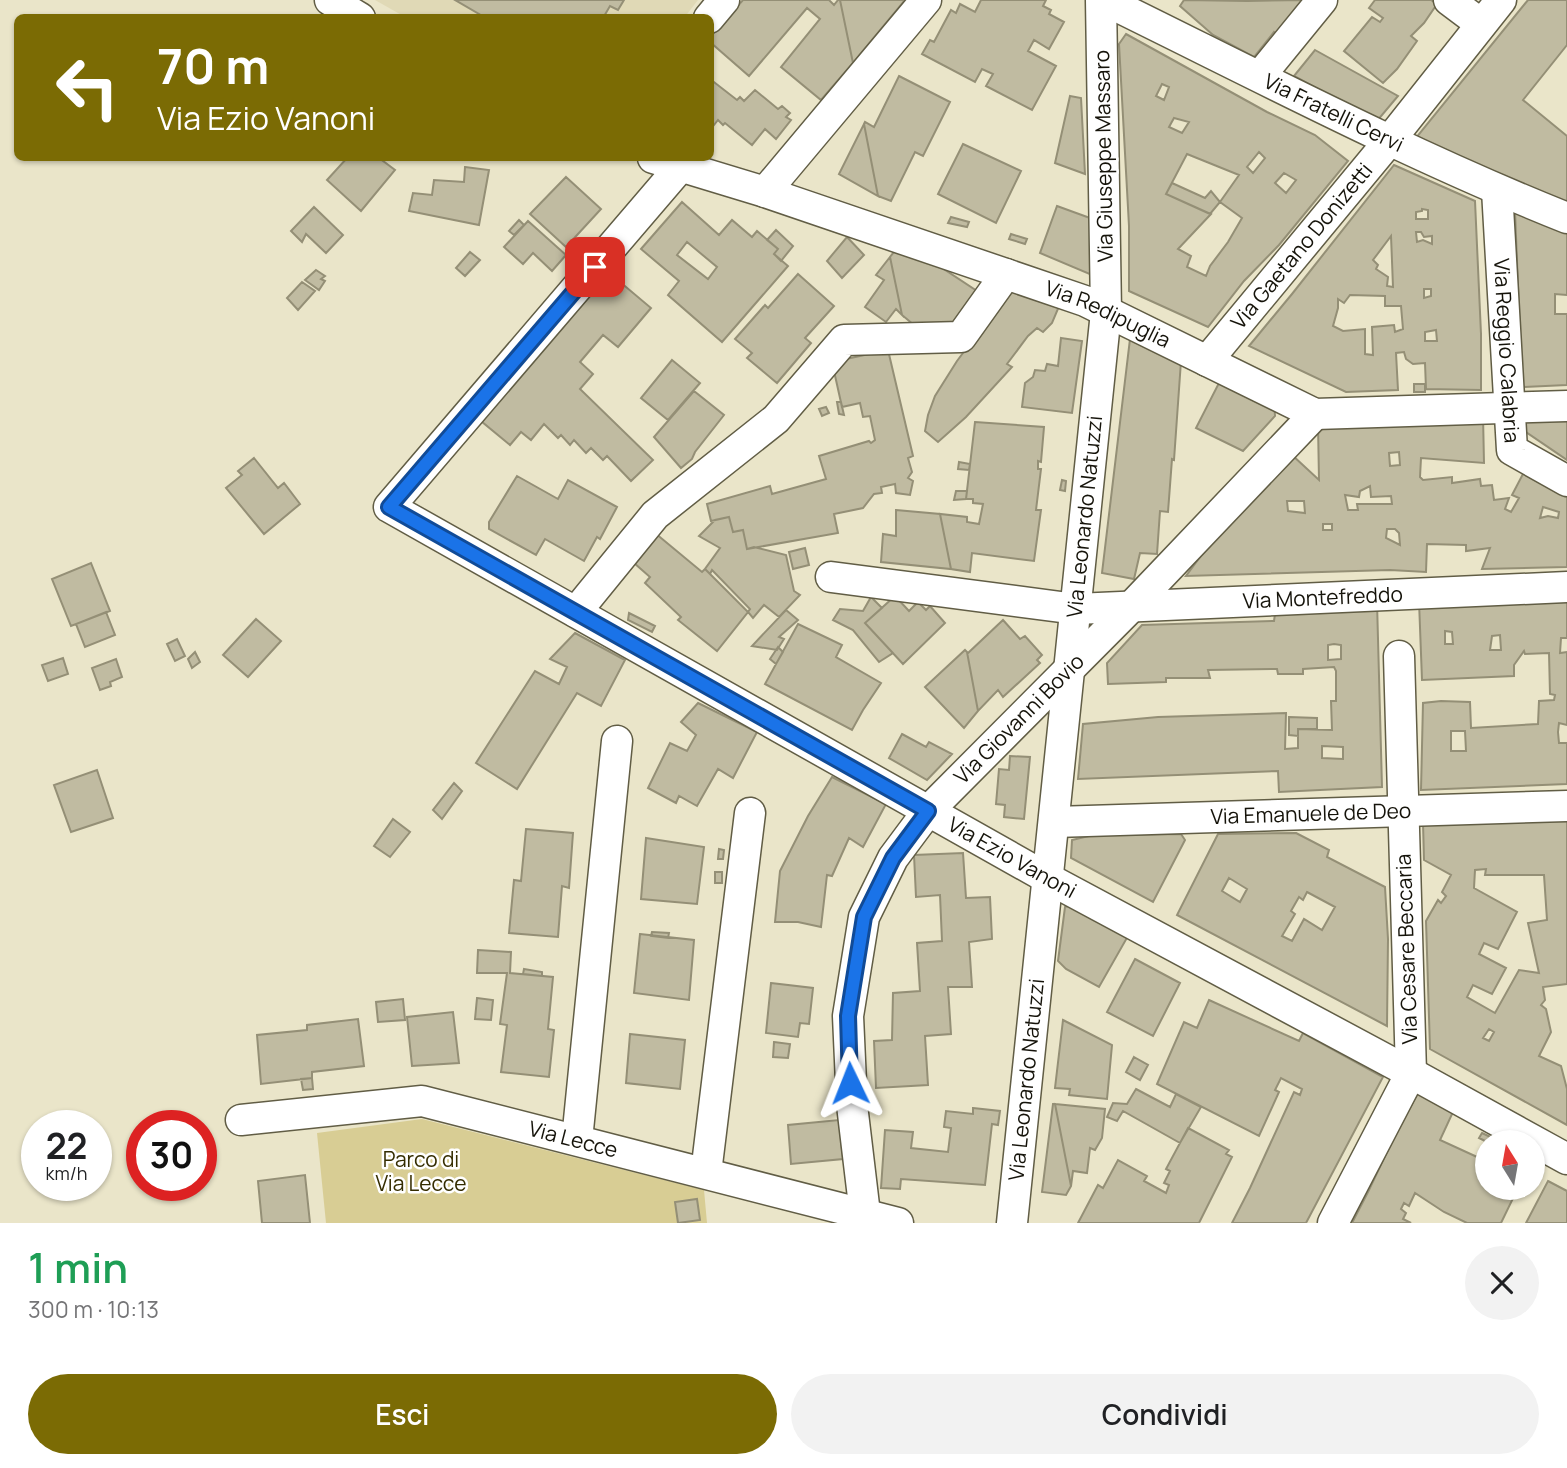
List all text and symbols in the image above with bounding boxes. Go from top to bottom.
text: 70 m [157,32,269,99]
icon: left [42,42,133,133]
street label: Via Giuseppe Massaro [1087,50,1119,262]
street label: Via Fratelli Cervi [1259,67,1409,158]
text: Via Ezio Vanoni [157,96,375,140]
street label: Via Gaetano Donizetti [1224,157,1378,335]
pin [565,237,625,297]
icon: arrive [576,248,614,286]
street label: Via Reggio Calabria [1488,258,1527,444]
street label: Via Redipuglia [1042,273,1175,354]
street label: Via Leonardo Natuzzi [1060,414,1108,619]
street label: Via Montefreddo [1242,579,1403,615]
street label: Via Giovanni Bovio [948,647,1090,790]
street label: Via Emanuele de Deo [1210,796,1412,830]
street label: Via Ezio Vanoni [943,810,1082,904]
street label: Via Cesare Beccaria [1389,853,1423,1045]
street label: Via Leonardo Natuzzi [1001,977,1050,1182]
position arrow [813,1046,887,1120]
speed limit sign: 30 [126,1110,217,1201]
street label: Via Lecce [526,1114,621,1164]
text: 22 [46,1122,87,1170]
north arrow [1475,1130,1545,1200]
map controls [1475,1130,1545,1200]
park label: Parco di Via Lecce [376,1145,466,1197]
text: km/h [46,1161,87,1185]
text: 1 min [28,1238,128,1296]
button: close [1465,1246,1539,1320]
text: 300 m · 10:13 [28,1293,159,1325]
button: Esci [28,1374,777,1454]
button: Condividi [791,1374,1539,1454]

